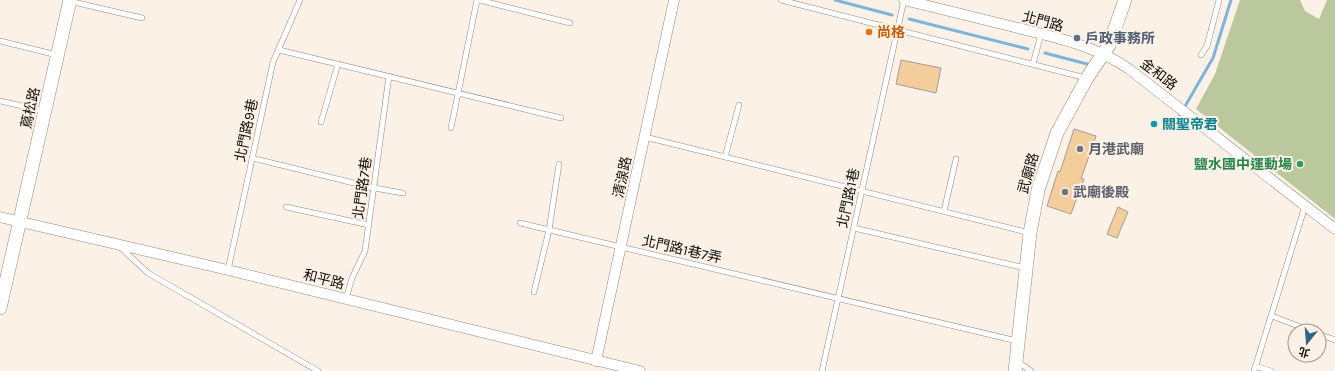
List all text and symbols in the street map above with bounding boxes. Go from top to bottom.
street label: 北門路 [1020,8,1065,35]
place label: 尚格 [877,24,905,41]
marker: 尚格 [864,27,874,37]
place label: 戶政事務所 [1085,30,1155,47]
marker: 戶政事務所 [1072,33,1082,43]
street label: 金和路 [1137,55,1181,94]
street label: 蔦松路 [17,86,43,130]
street label: 北門路9巷 [232,97,261,163]
place label: 關聖帝君 [1162,116,1218,133]
marker: 關聖帝君 [1149,119,1159,129]
place label: 月港武廟 [1088,141,1144,158]
marker: 月港武廟 [1075,144,1085,154]
street label: 武廟路 [1015,151,1042,196]
street label: 清湶路 [610,155,635,199]
street label: 北門路7巷 [350,156,375,220]
place label: 鹽水國中運動場 [1194,156,1292,173]
marker: 鹽水國中運動場 [1295,159,1305,169]
street label: 北門路1巷 [834,167,863,230]
place label: 武廟後殿 [1073,184,1129,201]
marker: 武廟後殿 [1060,187,1070,197]
street label: 北門路1巷7弄 [640,232,723,267]
street label: 和平路 [301,266,346,293]
north arrow [1287,323,1327,363]
text: 北 [1297,344,1311,360]

